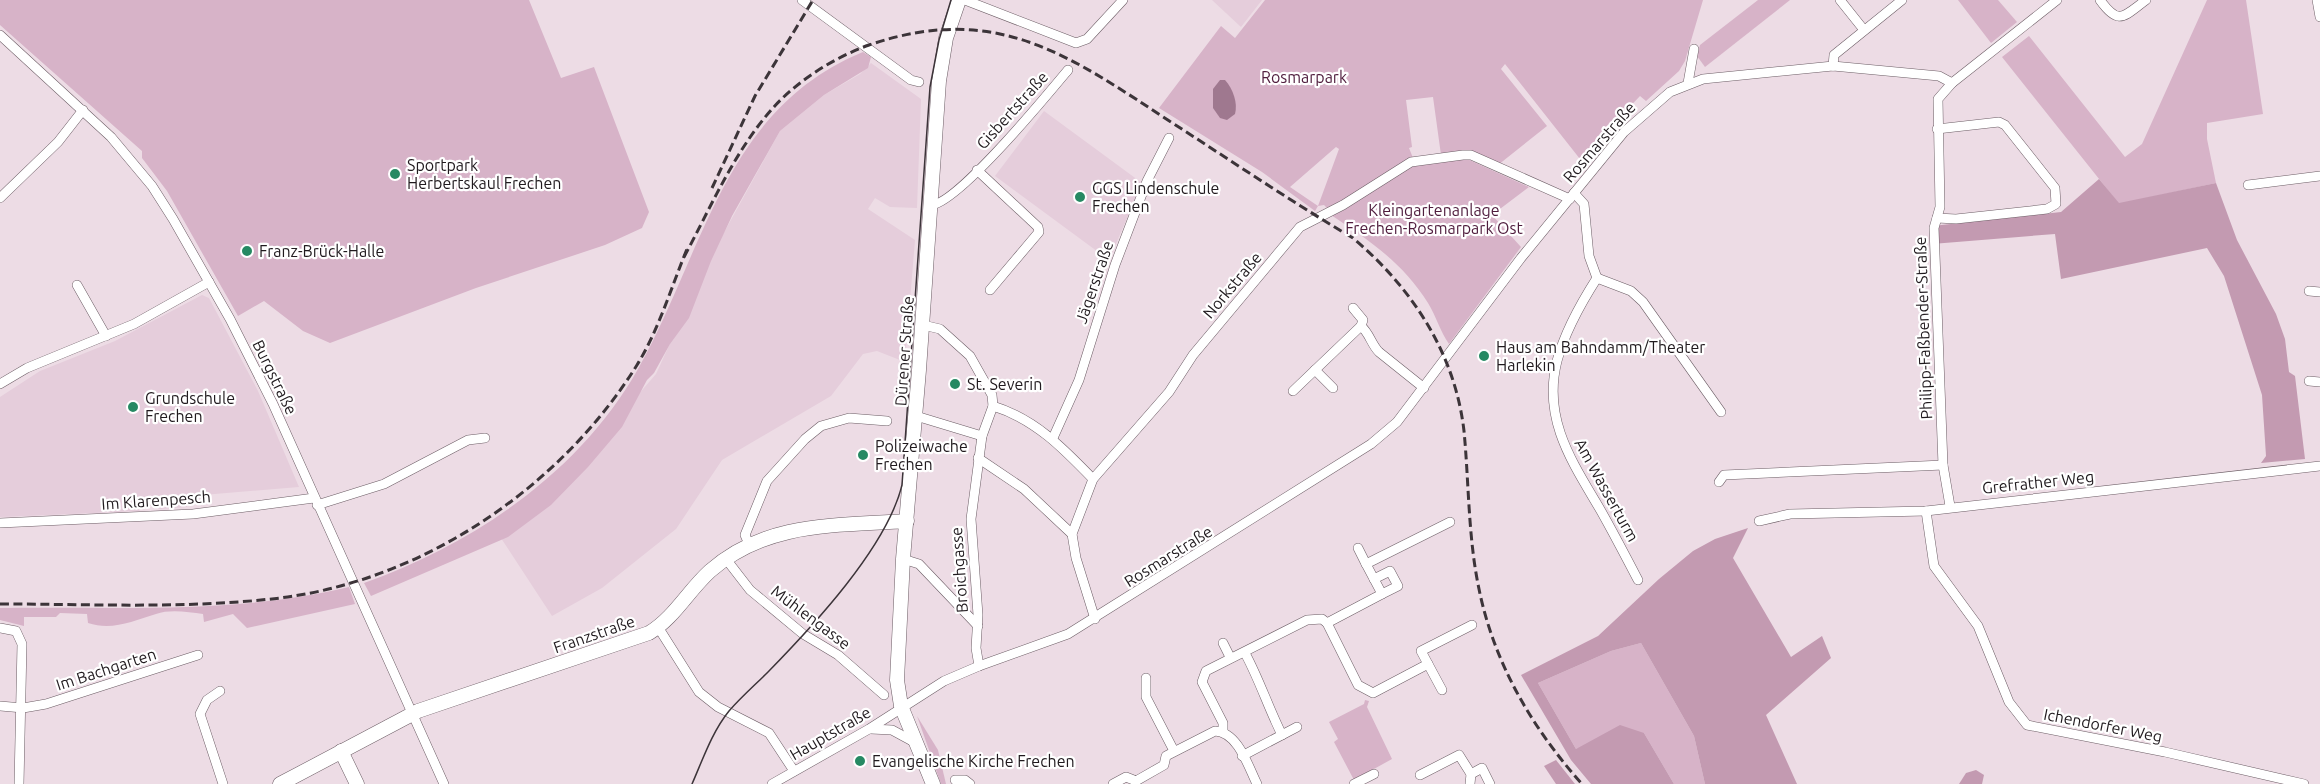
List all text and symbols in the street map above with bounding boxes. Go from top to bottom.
street label: Gisbertstraße [973,68,1051,152]
park label: Rosmarpark [1261,68,1347,86]
street label: Rosmarstraße [1559,98,1639,186]
place label: Sportpark Herbertskaul Frechen [407,156,561,192]
marker: Sportpark Herbertskaul Frechen [388,167,402,181]
place label: GGS Lindenschule Frechen [1092,179,1219,215]
marker: GGS Lindenschule Frechen [1073,190,1087,204]
park label: Kleingartenanlage Frechen-Rosmarpark Ost [1345,201,1523,237]
street label: Philipp-Faßbender-Straße [1911,236,1935,420]
street label: Jägerstraße [1071,238,1117,326]
place label: Franz-Brück-Halle [259,242,384,260]
marker: Franz-Brück-Halle [240,244,254,258]
street label: Norkstraße [1199,248,1265,322]
street label: Dürener Straße [891,295,917,407]
street label: Burgstraße [249,337,301,417]
place label: Haus am Bahndamm/Theater Harlekin [1496,338,1705,374]
marker: Haus am Bahndamm/Theater Harlekin [1477,349,1491,363]
place label: St. Severin [967,375,1042,393]
marker: St. Severin [948,377,962,391]
place label: Grundschule Frechen [145,389,235,425]
marker: Grundschule Frechen [126,400,140,414]
street label: Am Wasserturm [1571,435,1643,545]
place label: Polizeiwache Frechen [875,437,968,473]
marker: Polizeiwache Frechen [856,448,870,462]
street label: Grefrather Weg [1981,467,2095,497]
street label: Im Klarenpesch [101,487,211,513]
street label: Rosmarstraße [1121,522,1215,590]
street label: Broichgasse [947,526,971,614]
street label: Mühlengasse [768,581,854,653]
street label: Franzstraße [551,612,637,656]
street label: Im Bachgarten [54,644,158,694]
street label: Hauptstraße [786,703,874,763]
street label: Ichendorfer Weg [2042,705,2164,745]
place label: Evangelische Kirche Frechen [872,752,1075,770]
marker: Evangelische Kirche Frechen [853,754,867,768]

